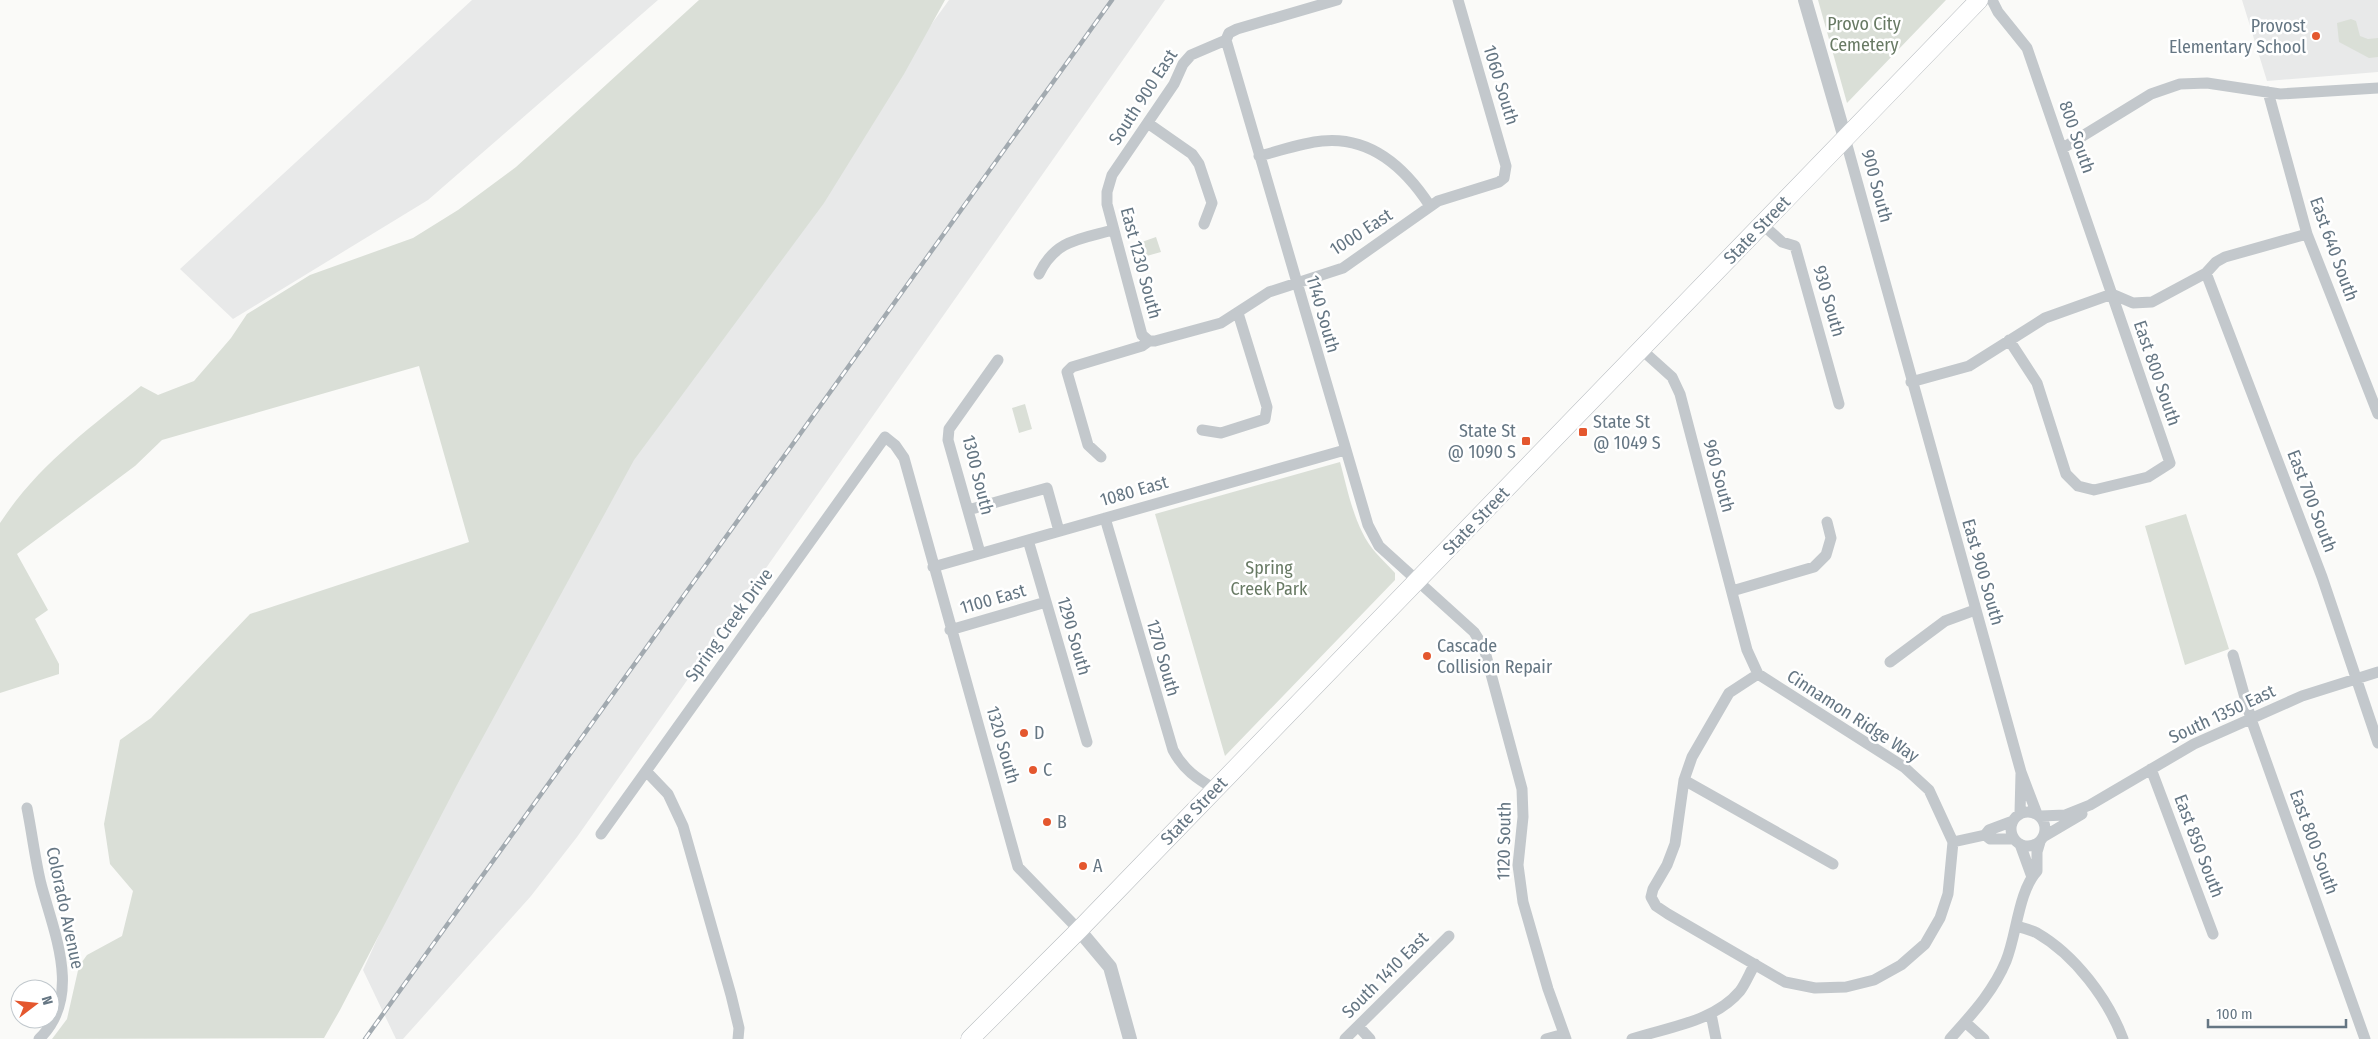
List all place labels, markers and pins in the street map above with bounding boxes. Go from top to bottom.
place label: Provost Elementary School [2169,15,2306,58]
marker: Provost Elementary School [2310,30,2322,42]
place label: State St @ 1049 S [1593,411,1661,454]
place label: State St @ 1090 S [1448,420,1516,463]
marker: State St @ 1049 S [1577,426,1589,438]
marker: State St @ 1090 S [1520,435,1532,447]
place label: Cascade Collision Repair [1437,635,1553,678]
marker: Cascade Collision Repair [1421,650,1433,662]
place label: D [1034,722,1044,744]
marker: D [1018,727,1030,739]
place label: C [1043,759,1052,781]
marker: C [1027,764,1039,776]
place label: B [1057,811,1067,833]
marker: B [1041,816,1053,828]
place label: A [1093,855,1103,877]
marker: A [1077,860,1089,872]

